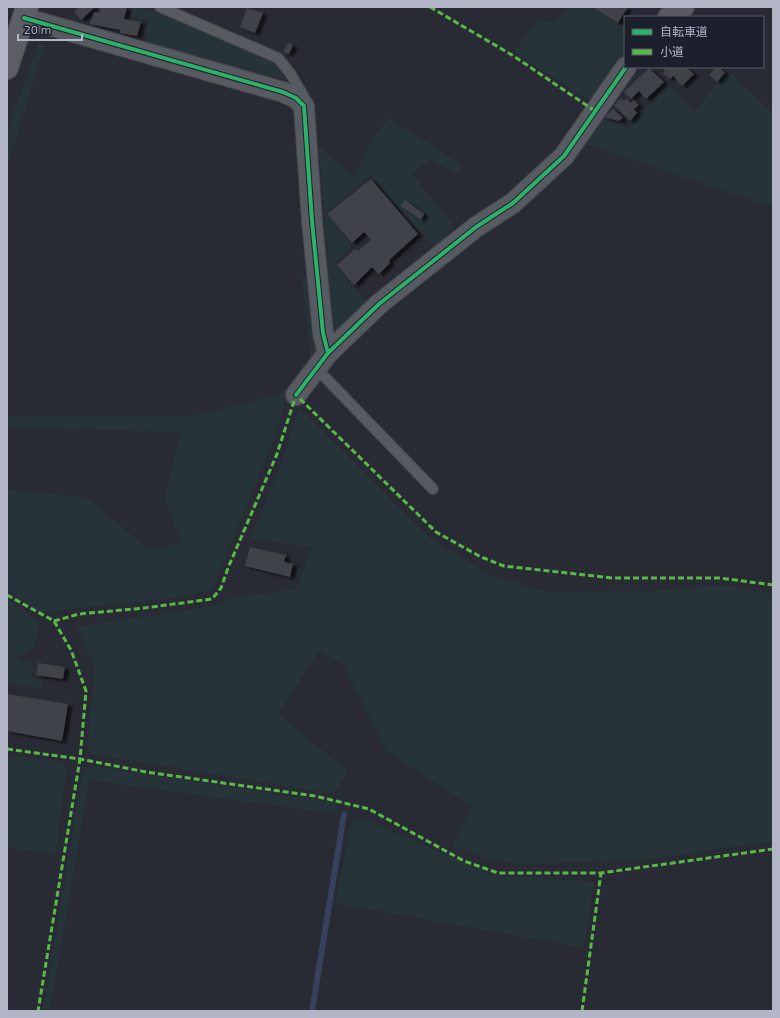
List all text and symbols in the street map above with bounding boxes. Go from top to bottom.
scale bar [18,16,82,42]
legend [624,16,764,68]
text: 20 m [24,22,51,36]
text: 自転車道 [660,24,708,38]
text: 小道 [660,44,684,58]

